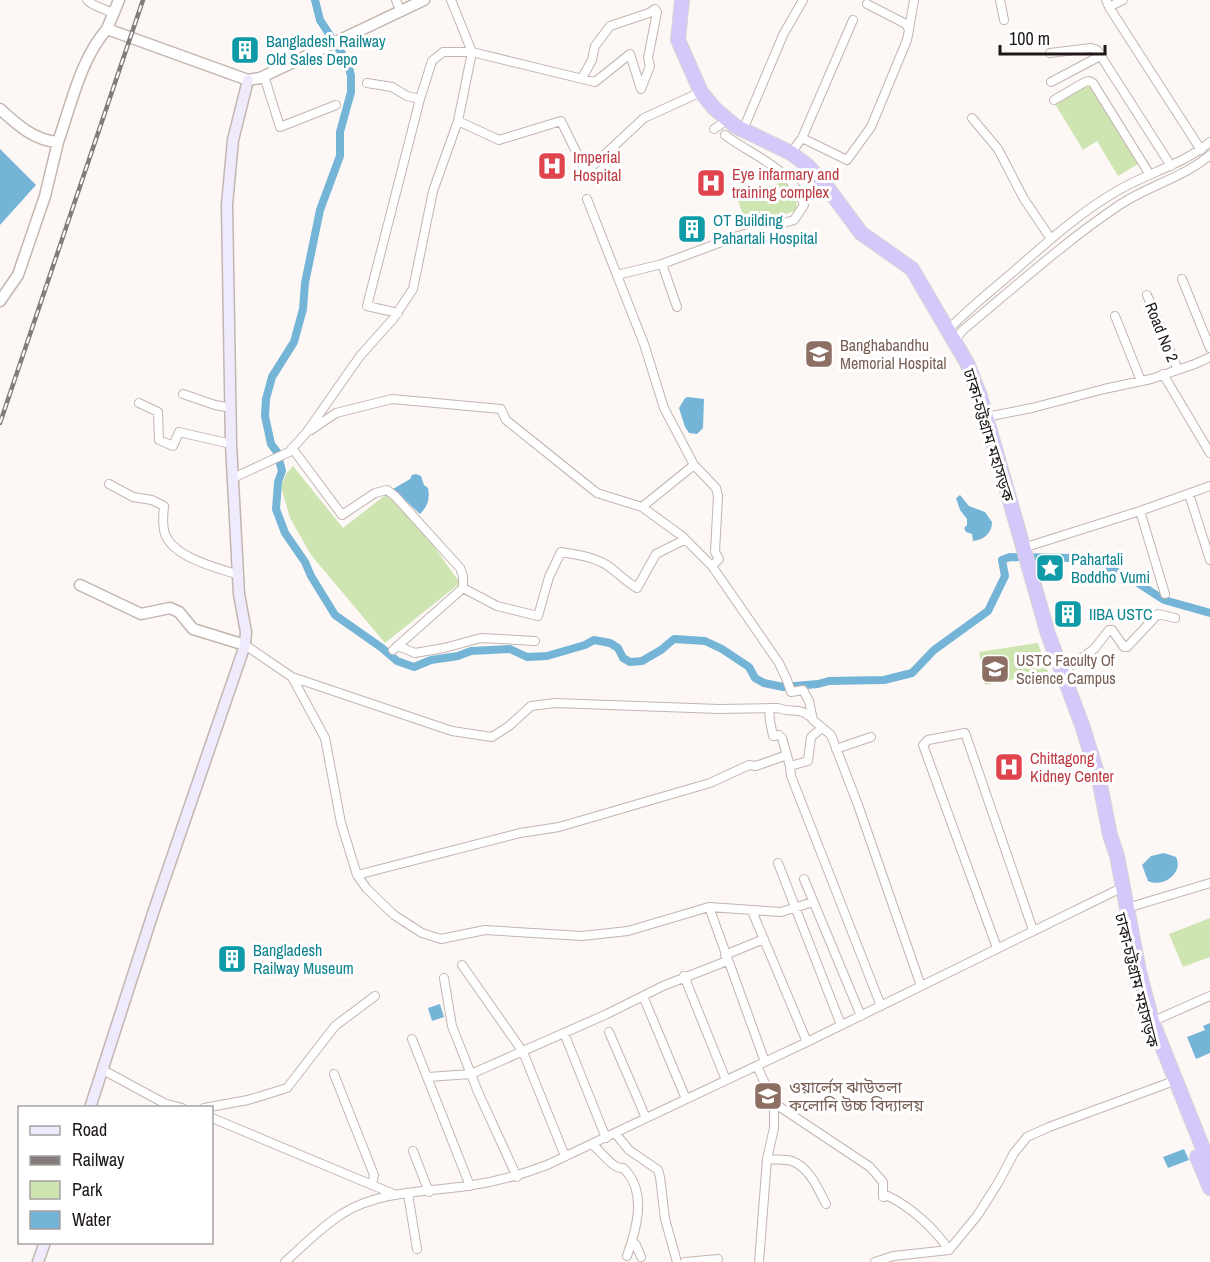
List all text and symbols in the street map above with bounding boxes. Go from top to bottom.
scale bar [1000,18,1105,56]
text: 100 m [1009,26,1050,51]
place label: Bangladesh Railway Old Sales Depo [266,30,386,70]
building icon: Bangladesh Railway Old Sales Depo [229,34,261,66]
place label: Imperial Hospital [573,146,621,186]
hospital icon: Imperial Hospital [536,150,568,182]
place label: Eye infarmary and training complex [732,163,839,203]
hospital icon: Eye infarmary and training complex [695,167,727,199]
place label: OT Building Pahartali Hospital [713,209,817,249]
building icon: OT Building Pahartali Hospital [676,213,708,245]
street label: Road No 2 [1140,299,1184,365]
place label: Banghabandhu Memorial Hospital [840,334,947,374]
school or university icon: Banghabandhu Memorial Hospital [803,338,835,370]
street label: ঢাকা-চট্টগ্রাম মহাসড়ক [958,365,1020,505]
place label: Pahartali Boddho Vumi [1071,548,1150,588]
place icon: Pahartali Boddho Vumi [1034,552,1066,584]
building icon: IIBA USTC [1052,598,1084,630]
place label: IIBA USTC [1089,603,1152,625]
place label: USTC Faculty Of Science Campus [1016,649,1116,689]
school or university icon: USTC Faculty Of Science Campus [979,653,1011,685]
place label: Chittagong Kidney Center [1030,747,1115,787]
hospital icon: Chittagong Kidney Center [993,751,1025,783]
street label: ঢাকা-চট্টগ্রাম মহাসড়ক [1109,910,1165,1051]
place label: Bangladesh Railway Museum [253,939,354,979]
building icon: Bangladesh Railway Museum [216,943,248,975]
place label: ওয়ার্লেস ঝাউতলা কলোনি উচ্চ বিদ্যালয় [788,1076,925,1116]
school or university icon: ওয়ার্লেস ঝাউতলা কলোনি উচ্চ বিদ্যালয় [752,1080,784,1112]
legend [18,1106,213,1244]
text: Road [72,1117,107,1142]
text: Railway [72,1147,125,1172]
text: Park [72,1177,103,1202]
text: Water [72,1207,111,1232]

